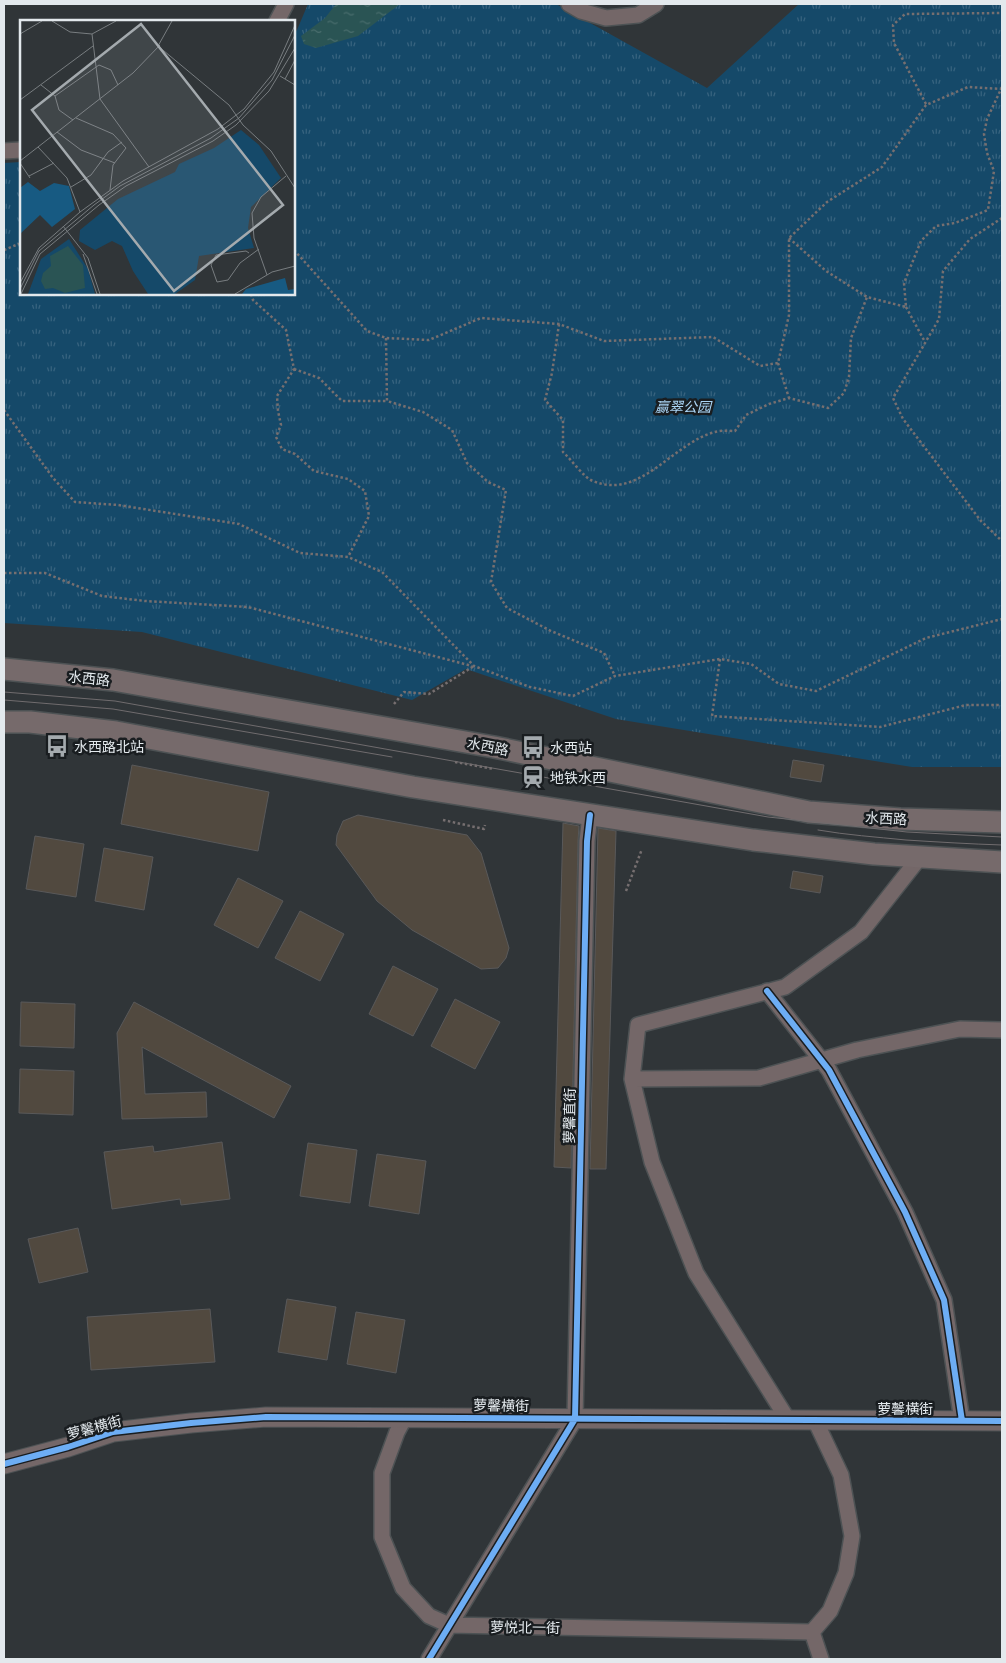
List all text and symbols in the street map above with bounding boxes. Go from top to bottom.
inset map [20,20,295,295]
park label: 赢翠公园 [655,397,713,416]
street label: 水西路 [67,666,111,690]
bus stop icon: 水西路北站 [44,733,70,759]
street label: 水西路 [466,733,510,759]
bus stop icon: 水西站 [520,734,546,760]
place label: 水西路北站 [74,737,144,756]
place label: 水西站 [550,738,592,757]
station icon: 地铁水西 [520,764,546,790]
place label: 地铁水西 [550,768,606,787]
street label: 水西路 [865,807,907,829]
street label: 萝馨直街 [559,1088,579,1144]
street label: 萝馨横街 [473,1395,529,1415]
street label: 萝馨横街 [877,1399,933,1418]
street label: 萝馨横街 [64,1411,124,1443]
street label: 萝悦北一街 [490,1617,560,1637]

